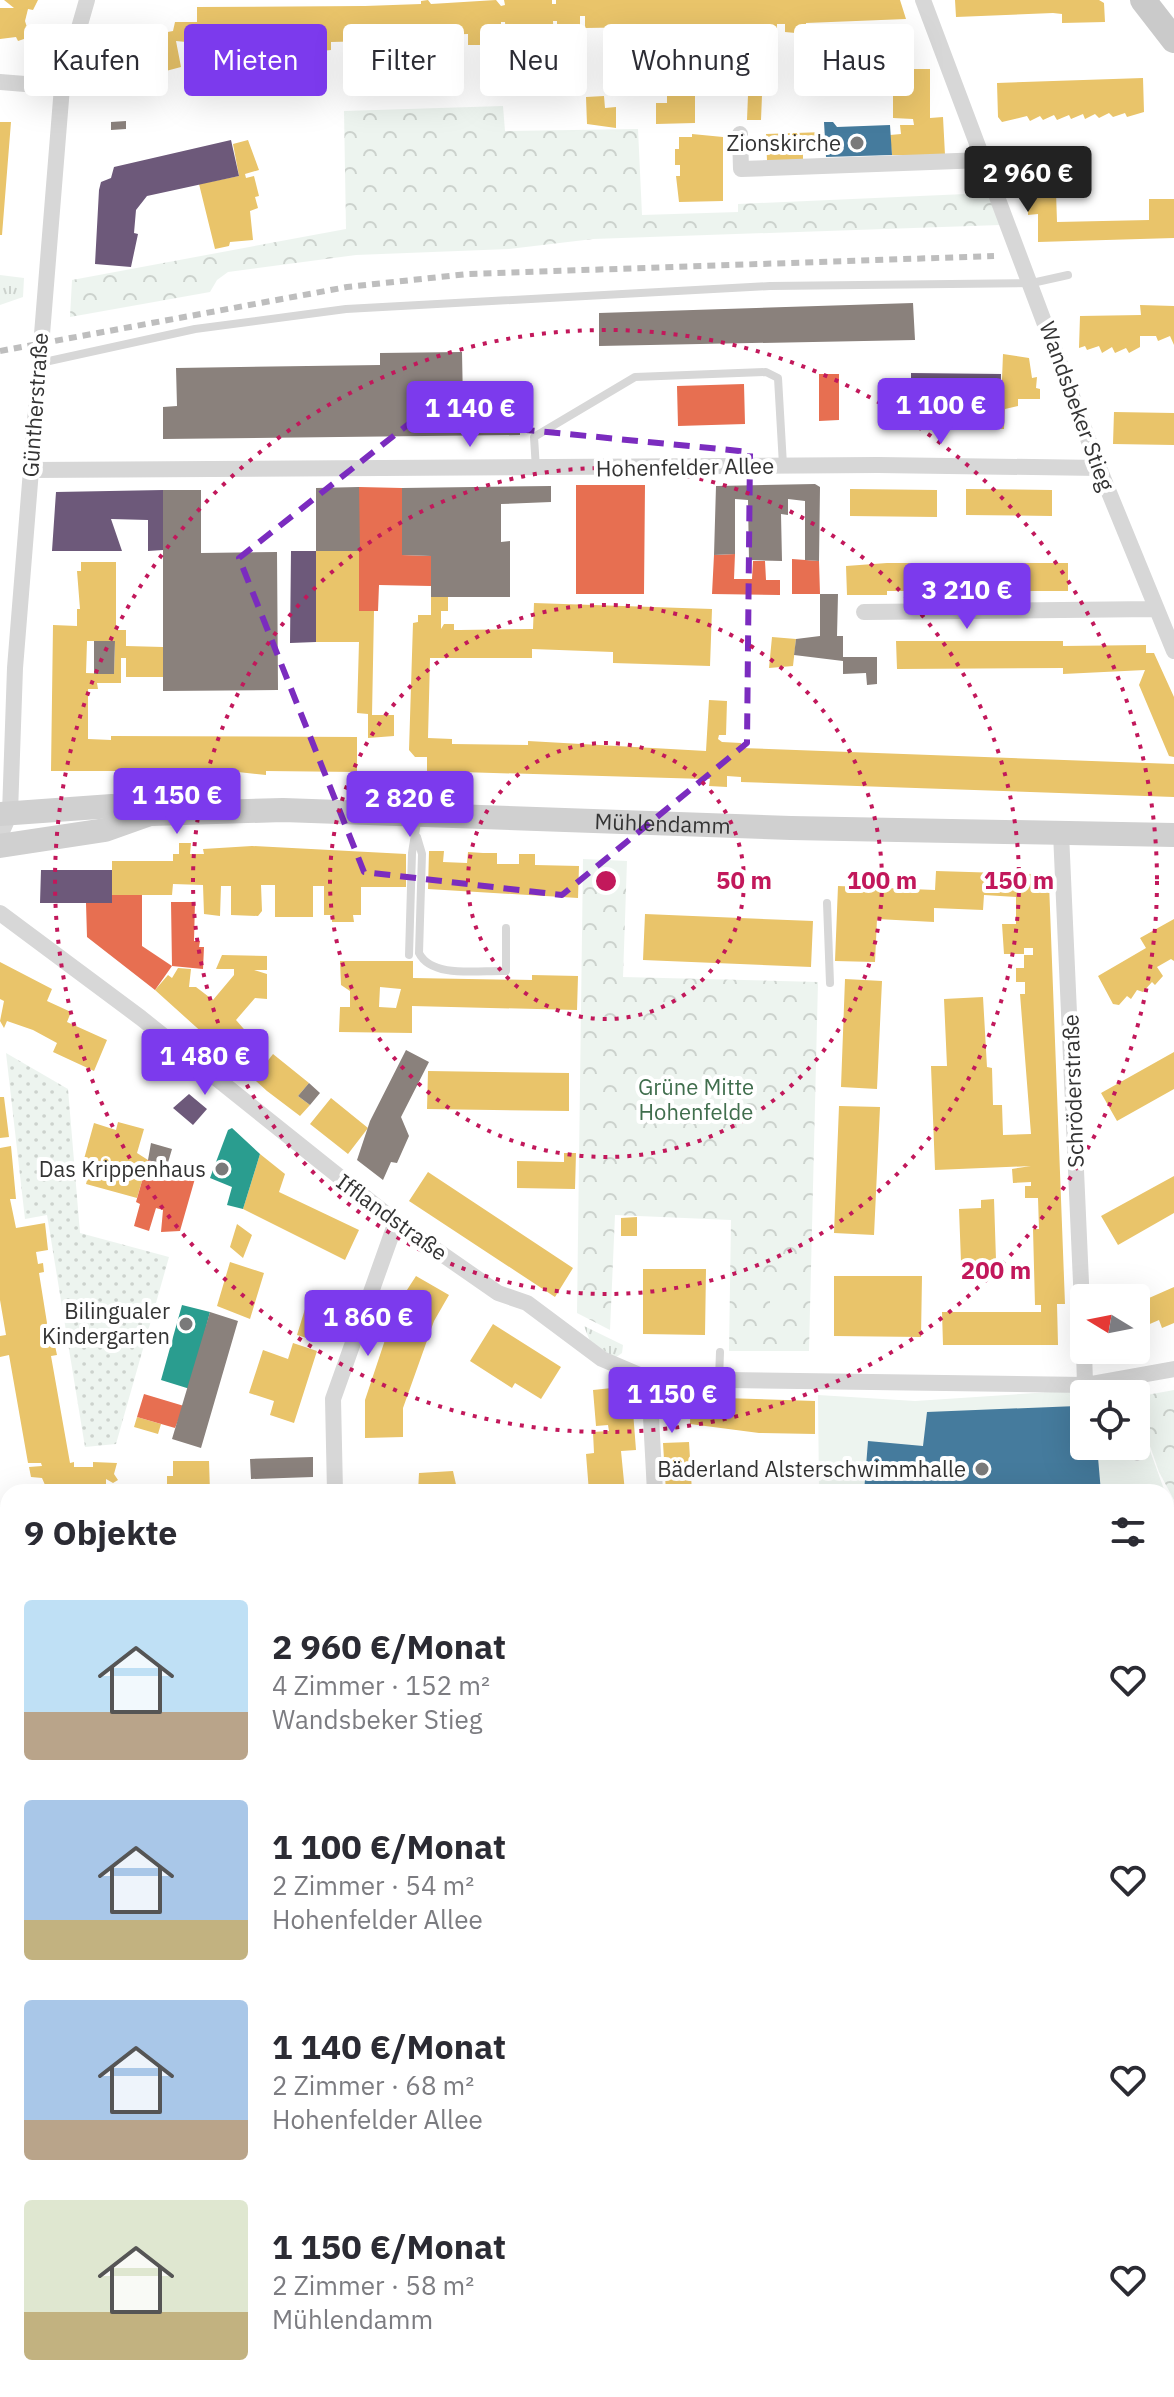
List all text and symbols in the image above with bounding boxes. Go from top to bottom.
chip: Kaufen [24,24,168,96]
chip: Mieten [184,24,327,96]
chip: Filter [343,24,464,96]
chip: Neu [480,24,587,96]
chip: Wohnung [603,24,778,96]
chip: Haus [794,24,914,96]
place label: Zionskirche [727,128,841,157]
marker: Zionskirche [848,134,866,152]
pin: 2 960 € [954,146,1102,214]
text: 2 960 € [983,155,1073,189]
street label: Wandsbeker Stieg [1033,317,1122,495]
street label: Güntherstraße [15,332,54,478]
pin: 1 100 € [867,378,1015,446]
pin: 1 140 € [396,381,544,449]
text: 1 100 € [896,387,986,421]
text: 1 140 € [425,390,515,424]
street label: Hohenfelder Allee [596,450,774,483]
pin: 3 210 € [893,563,1041,631]
text: 3 210 € [922,572,1012,606]
pin: 1 150 € [103,768,251,836]
pin: 2 820 € [336,771,484,839]
text: 1 150 € [132,777,222,811]
text: 2 820 € [365,780,455,814]
street label: Mühlendamm [594,806,731,840]
text: 50 m [716,864,772,896]
text: 100 m [847,864,917,896]
text: 150 m [984,864,1054,896]
centre of rings [592,867,620,895]
street label: Schröderstraße [1055,1014,1090,1168]
pin: 1 480 € [131,1029,279,1097]
text: 1 480 € [160,1038,250,1072]
park label: Grüne Mitte Hohenfelde [638,1072,754,1126]
place label: Das Krippenhaus [39,1154,206,1183]
marker: Das Krippenhaus [213,1160,231,1178]
street label: Ifflandstraße [331,1167,453,1267]
text: 200 m [961,1254,1031,1286]
north arrow [1070,1284,1150,1364]
map controls [1070,1284,1150,1460]
pin: 1 860 € [294,1290,442,1358]
place label: Bilingualer Kindergarten [42,1296,170,1350]
text: 1 860 € [323,1299,413,1333]
marker: Bilingualer Kindergarten [177,1315,195,1333]
pin: 1 150 € [598,1367,746,1435]
text: 1 150 € [627,1376,717,1410]
button: locate [1070,1380,1150,1460]
place label: Bäderland Alsterschwimmhalle [657,1454,966,1483]
marker: Bäderland Alsterschwimmhalle [973,1460,991,1478]
text: 9 Objekte [24,1510,177,1554]
icon: filters [1106,1510,1150,1554]
text: 2 960 €/Monat [272,1624,506,1668]
icon: home [88,1632,184,1728]
icon: heart [1106,1658,1150,1702]
text: 4 Zimmer · 152 m² [272,1668,490,1702]
text: Wandsbeker Stieg [272,1702,483,1736]
text: 1 100 €/Monat [272,1824,506,1868]
icon: home [88,1832,184,1928]
icon: heart [1106,1858,1150,1902]
text: 2 Zimmer · 54 m² [272,1868,474,1902]
text: Hohenfelder Allee [272,1902,483,1936]
text: 1 140 €/Monat [272,2024,506,2068]
icon: home [88,2032,184,2128]
icon: heart [1106,2058,1150,2102]
text: 2 Zimmer · 68 m² [272,2068,474,2102]
text: Hohenfelder Allee [272,2102,483,2136]
text: 1 150 €/Monat [272,2224,506,2268]
icon: home [88,2232,184,2328]
icon: heart [1106,2258,1150,2302]
text: 2 Zimmer · 58 m² [272,2268,474,2302]
text: Mühlendamm [272,2302,433,2336]

